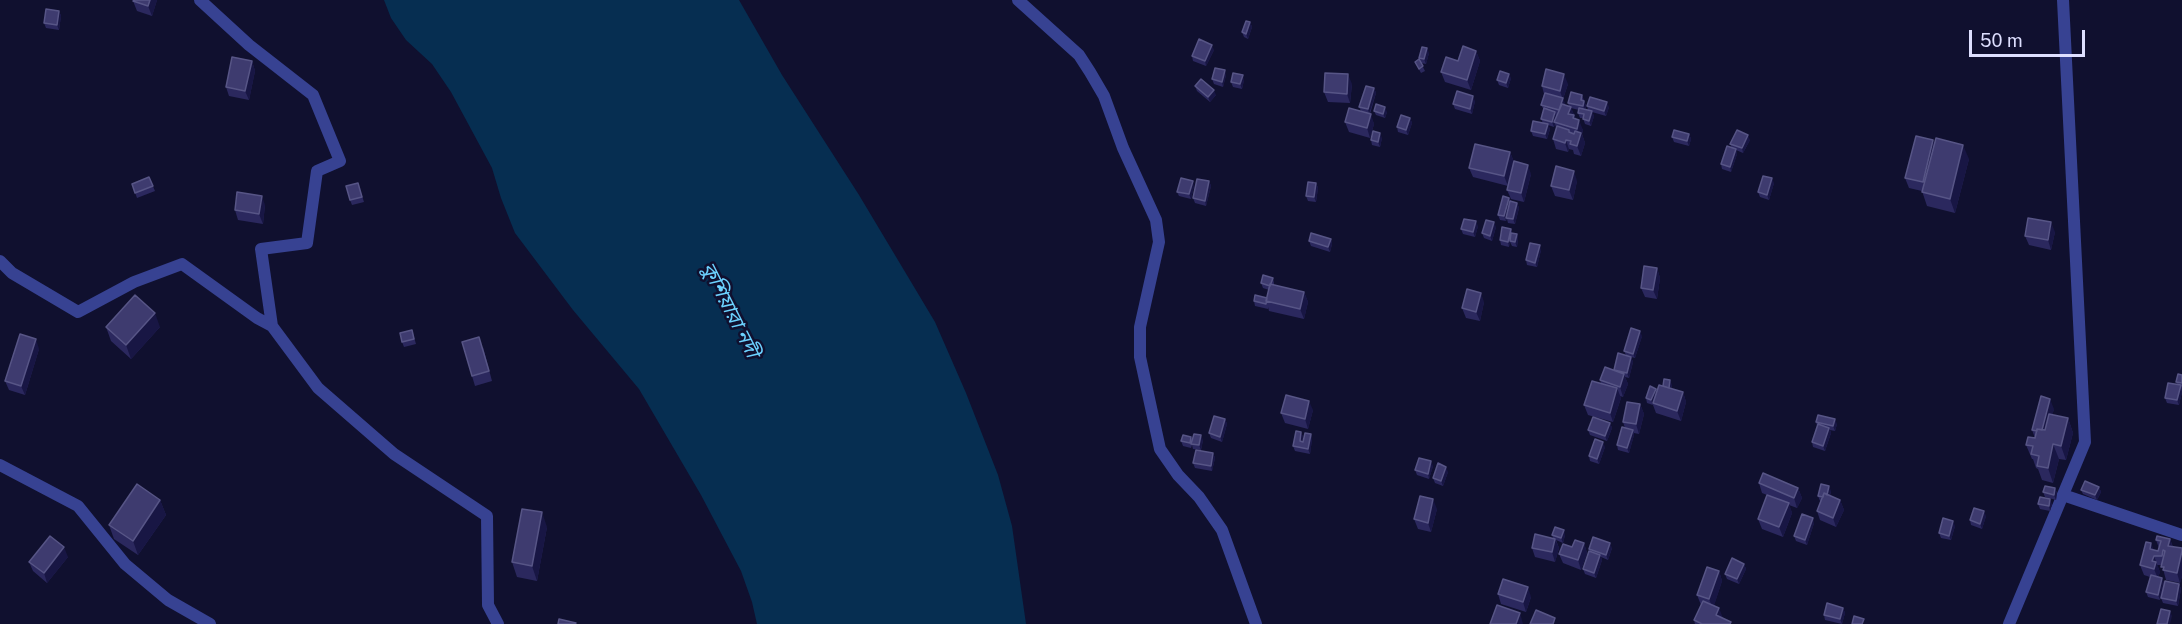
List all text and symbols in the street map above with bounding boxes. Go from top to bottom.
scale bar [1972,18,2088,56]
text: 50 m [1980,30,2023,51]
water label: কুশিয়ারা নদী [696,258,764,362]

